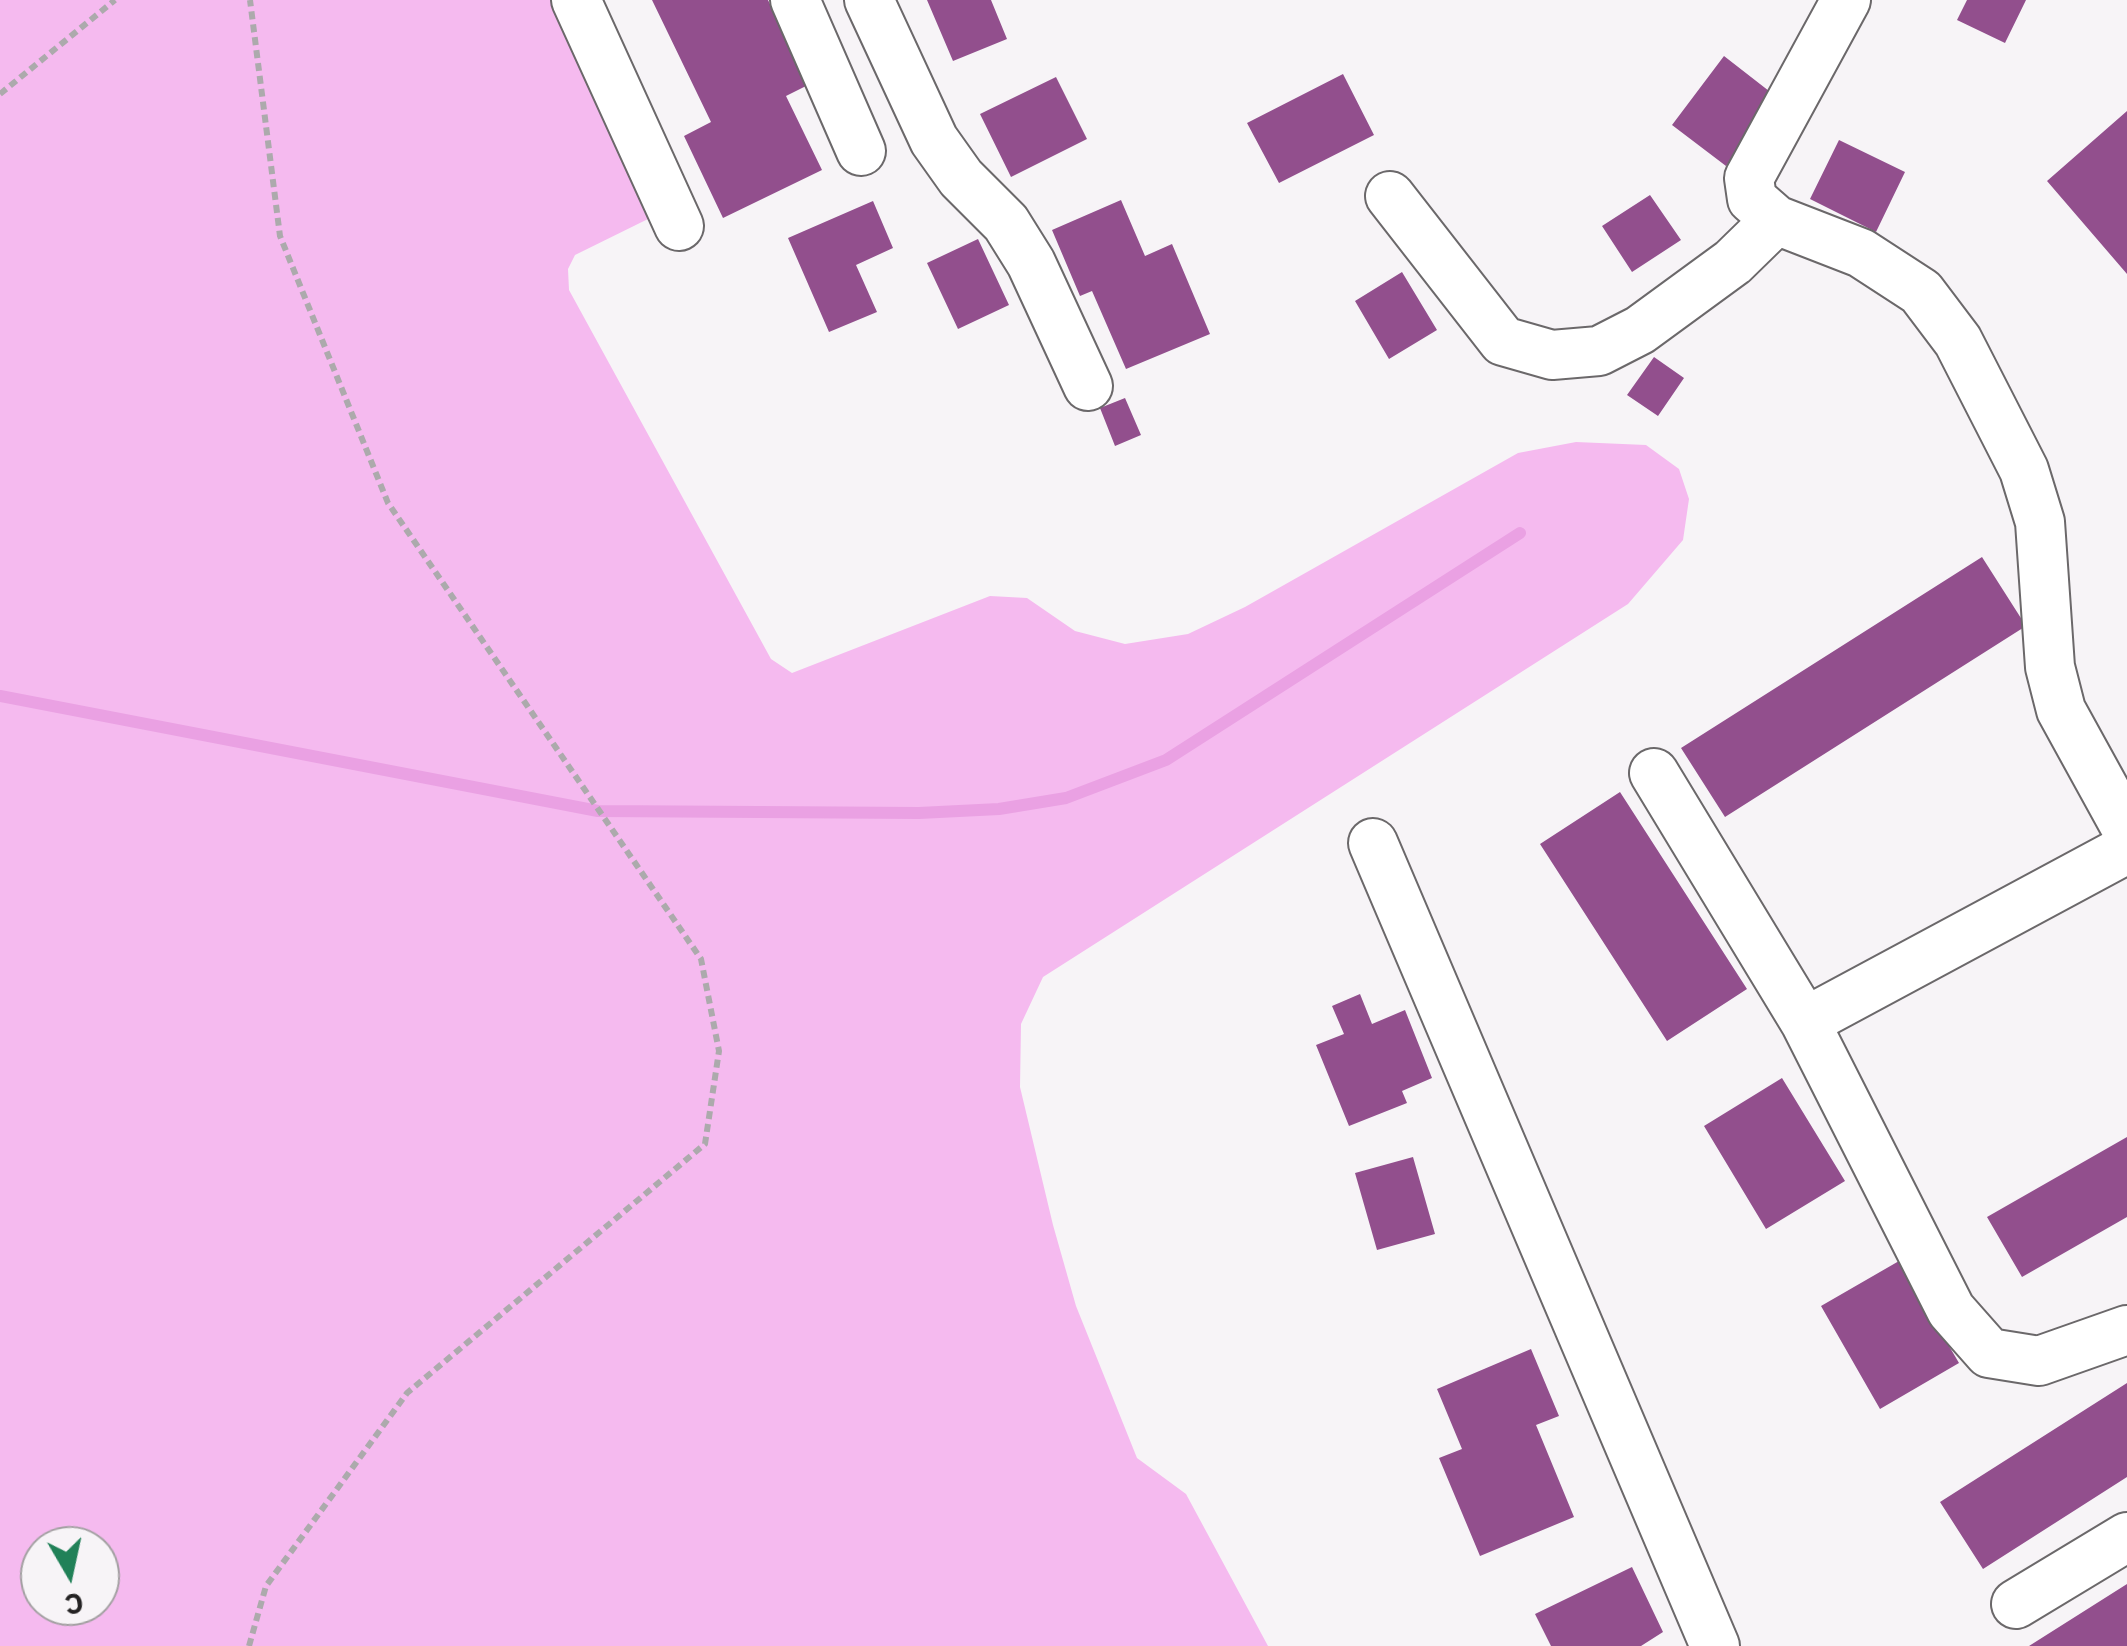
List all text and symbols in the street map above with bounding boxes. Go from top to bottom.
north arrow [20,1526,120,1626]
text: С [63,1584,86,1624]

